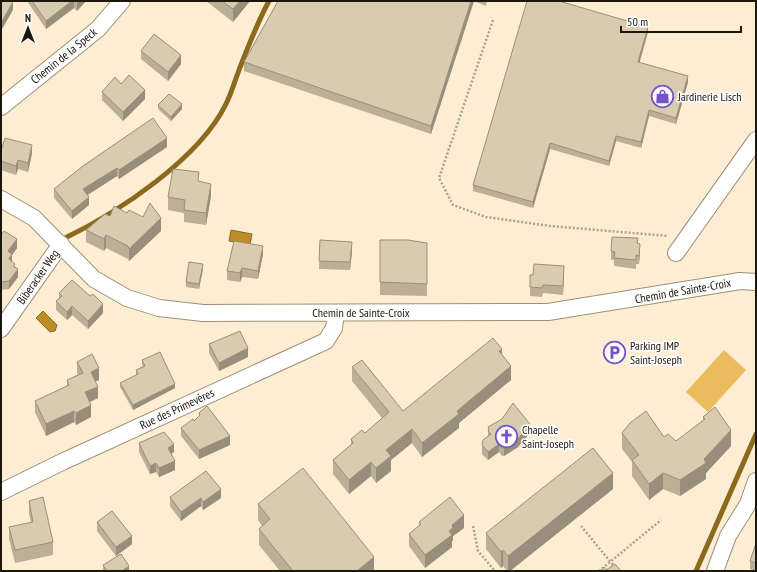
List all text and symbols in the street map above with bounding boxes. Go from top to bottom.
north arrow [8,8,48,48]
scale bar [621,8,741,34]
text: N [25,11,31,25]
text: 50 m [627,14,648,29]
street label: Chemin de la Speck [28,24,100,87]
shop icon: Jardinerie Lisch [649,84,675,110]
place label: Jardinerie Lisch [677,89,742,104]
street label: Biberacker Weg [13,246,62,307]
street label: Chemin de Sainte-Croix [634,275,732,306]
street label: Chemin de Sainte-Croix [312,305,410,320]
place label: Parking IMP Saint-Joseph [630,338,682,367]
parking icon: Parking IMP Saint-Joseph [601,340,627,366]
street label: Rue des Primevères [137,385,217,432]
place label: Chapelle Saint-Joseph [522,422,574,451]
church icon: Chapelle Saint-Joseph [494,424,520,450]

